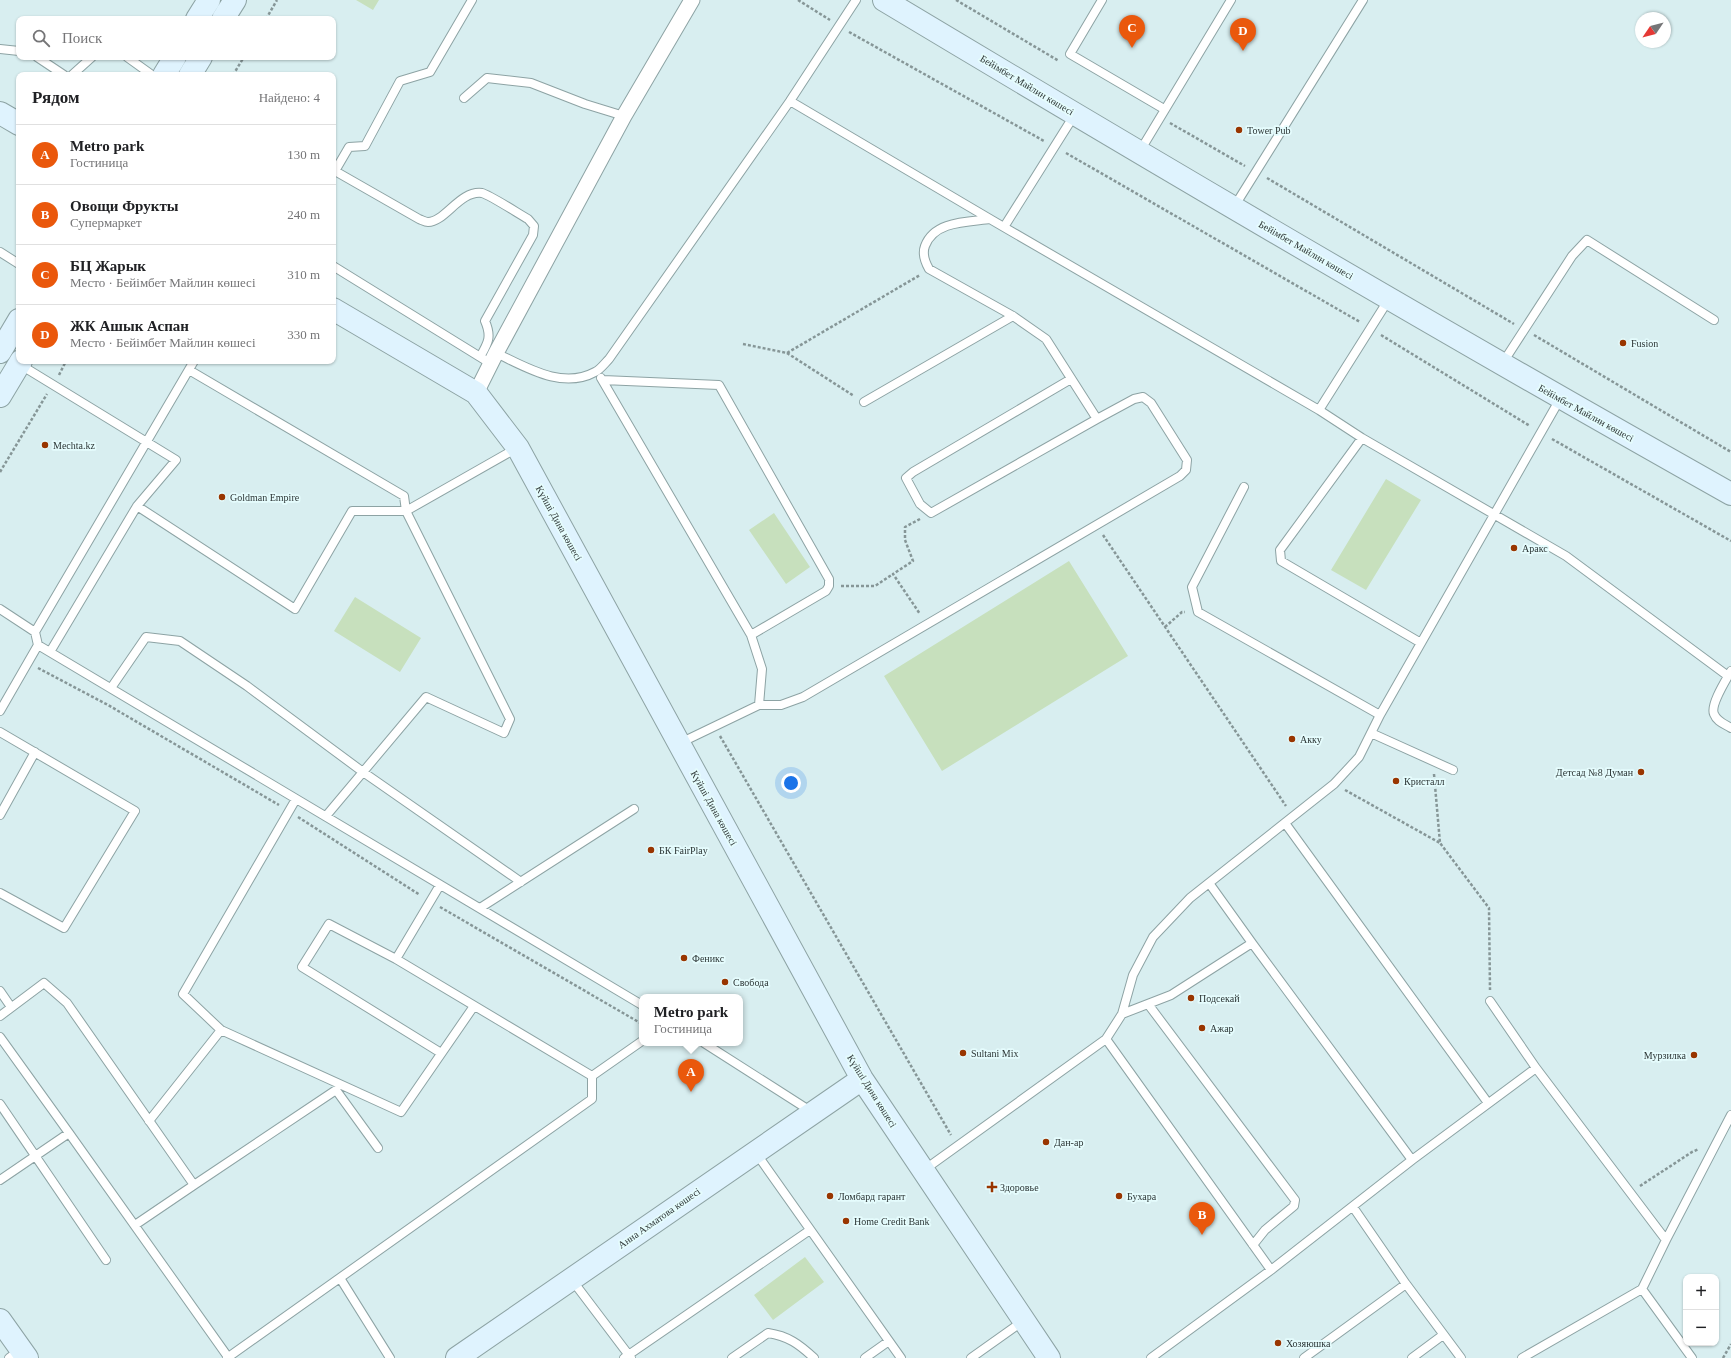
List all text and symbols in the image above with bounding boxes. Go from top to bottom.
north arrow [1635,12,1671,48]
pin: C [1119,15,1145,48]
search box [16,16,336,60]
pin: D [1230,18,1256,51]
icon: search [30,27,52,49]
text: Поиск [62,30,102,46]
street label: Бейімбет Майлин көшесі [978,53,1076,117]
text: Рядом [32,88,80,107]
text: Найдено: 4 [259,90,320,105]
marker: Tower Pub [1234,125,1244,135]
place label: Tower Pub [1247,125,1290,136]
text: Metro park [70,138,144,154]
text: A [40,147,50,162]
text: 130 m [287,147,320,162]
text: Гостиница [70,155,128,170]
text: Овощи Фрукты [70,198,178,214]
text: B [41,207,49,222]
text: 240 m [287,207,320,222]
text: Супермаркет [70,215,142,230]
street label: Бейімбет Майлин көшесі [1257,218,1355,282]
text: БЦ Жарык [70,258,146,274]
text: C [40,267,50,282]
text: 310 m [287,267,320,282]
text: Место · Бейімбет Майлин көшесі [70,275,256,290]
text: ЖК Ашык Аспан [70,318,189,334]
text: D [40,327,50,342]
text: 330 m [287,327,320,342]
text: Место · Бейімбет Майлин көшесі [70,335,256,350]
marker: Fusion [1618,338,1628,348]
place label: Fusion [1631,338,1658,349]
street label: Бейімбет Майлин көшесі [1536,382,1636,444]
marker: Mechta.kz [40,440,50,450]
place label: Mechta.kz [53,440,95,451]
street label: Күйші Дина көшесі [534,484,584,563]
marker: Goldman Empire [217,492,227,502]
place label: Goldman Empire [230,492,300,503]
marker: Аракс [1509,543,1519,553]
place label: Аракс [1522,543,1548,554]
marker: Акку [1287,734,1297,744]
place label: Акку [1300,734,1322,745]
place label: Детсад №8 Думан [1556,767,1634,778]
marker: Детсад №8 Думан [1636,767,1646,777]
street label: Күйші Дина көшесі [689,769,739,848]
your location [781,773,801,793]
marker: Кристалл [1391,776,1401,786]
place label: Кристалл [1404,776,1444,787]
marker: БК FairPlay [646,845,656,855]
place label: БК FairPlay [659,845,708,856]
marker: Феникс [679,953,689,963]
place label: Феникс [692,953,725,964]
marker: Свобода [720,977,730,987]
place label: Свобода [733,977,769,988]
marker: Подсекай [1186,993,1196,1003]
place label: Подсекай [1199,993,1240,1004]
popup [639,994,743,1046]
text: Metro park [654,1004,728,1020]
text: Гостиница [654,1021,712,1036]
marker: Ажар [1197,1023,1207,1033]
place label: Ажар [1210,1023,1234,1034]
marker: Sultani Mix [958,1048,968,1058]
place label: Sultani Mix [971,1048,1019,1059]
place label: Мурзилка [1644,1050,1687,1061]
marker: Мурзилка [1689,1050,1699,1060]
street label: Күйші Дина көшесі [845,1052,899,1130]
pin: A [678,1059,704,1092]
marker: Дан-ар [1041,1137,1051,1147]
place label: Дан-ар [1054,1137,1083,1148]
marker: Здоровье [987,1182,997,1192]
place label: Здоровье [1000,1182,1039,1193]
street label: Анна Ахматова көшесі [616,1185,702,1251]
marker: Ломбард гарант [825,1191,835,1201]
place label: Ломбард гарант [838,1191,906,1202]
marker: Бухара [1114,1191,1124,1201]
place label: Бухара [1127,1191,1157,1202]
pin: B [1189,1202,1215,1235]
marker: Home Credit Bank [841,1216,851,1226]
place label: Home Credit Bank [854,1216,930,1227]
map controls [1683,1274,1719,1346]
button: + [1683,1274,1719,1310]
button: − [1683,1310,1719,1346]
marker: Хозяюшка [1273,1338,1283,1348]
place label: Хозяюшка [1286,1338,1331,1349]

